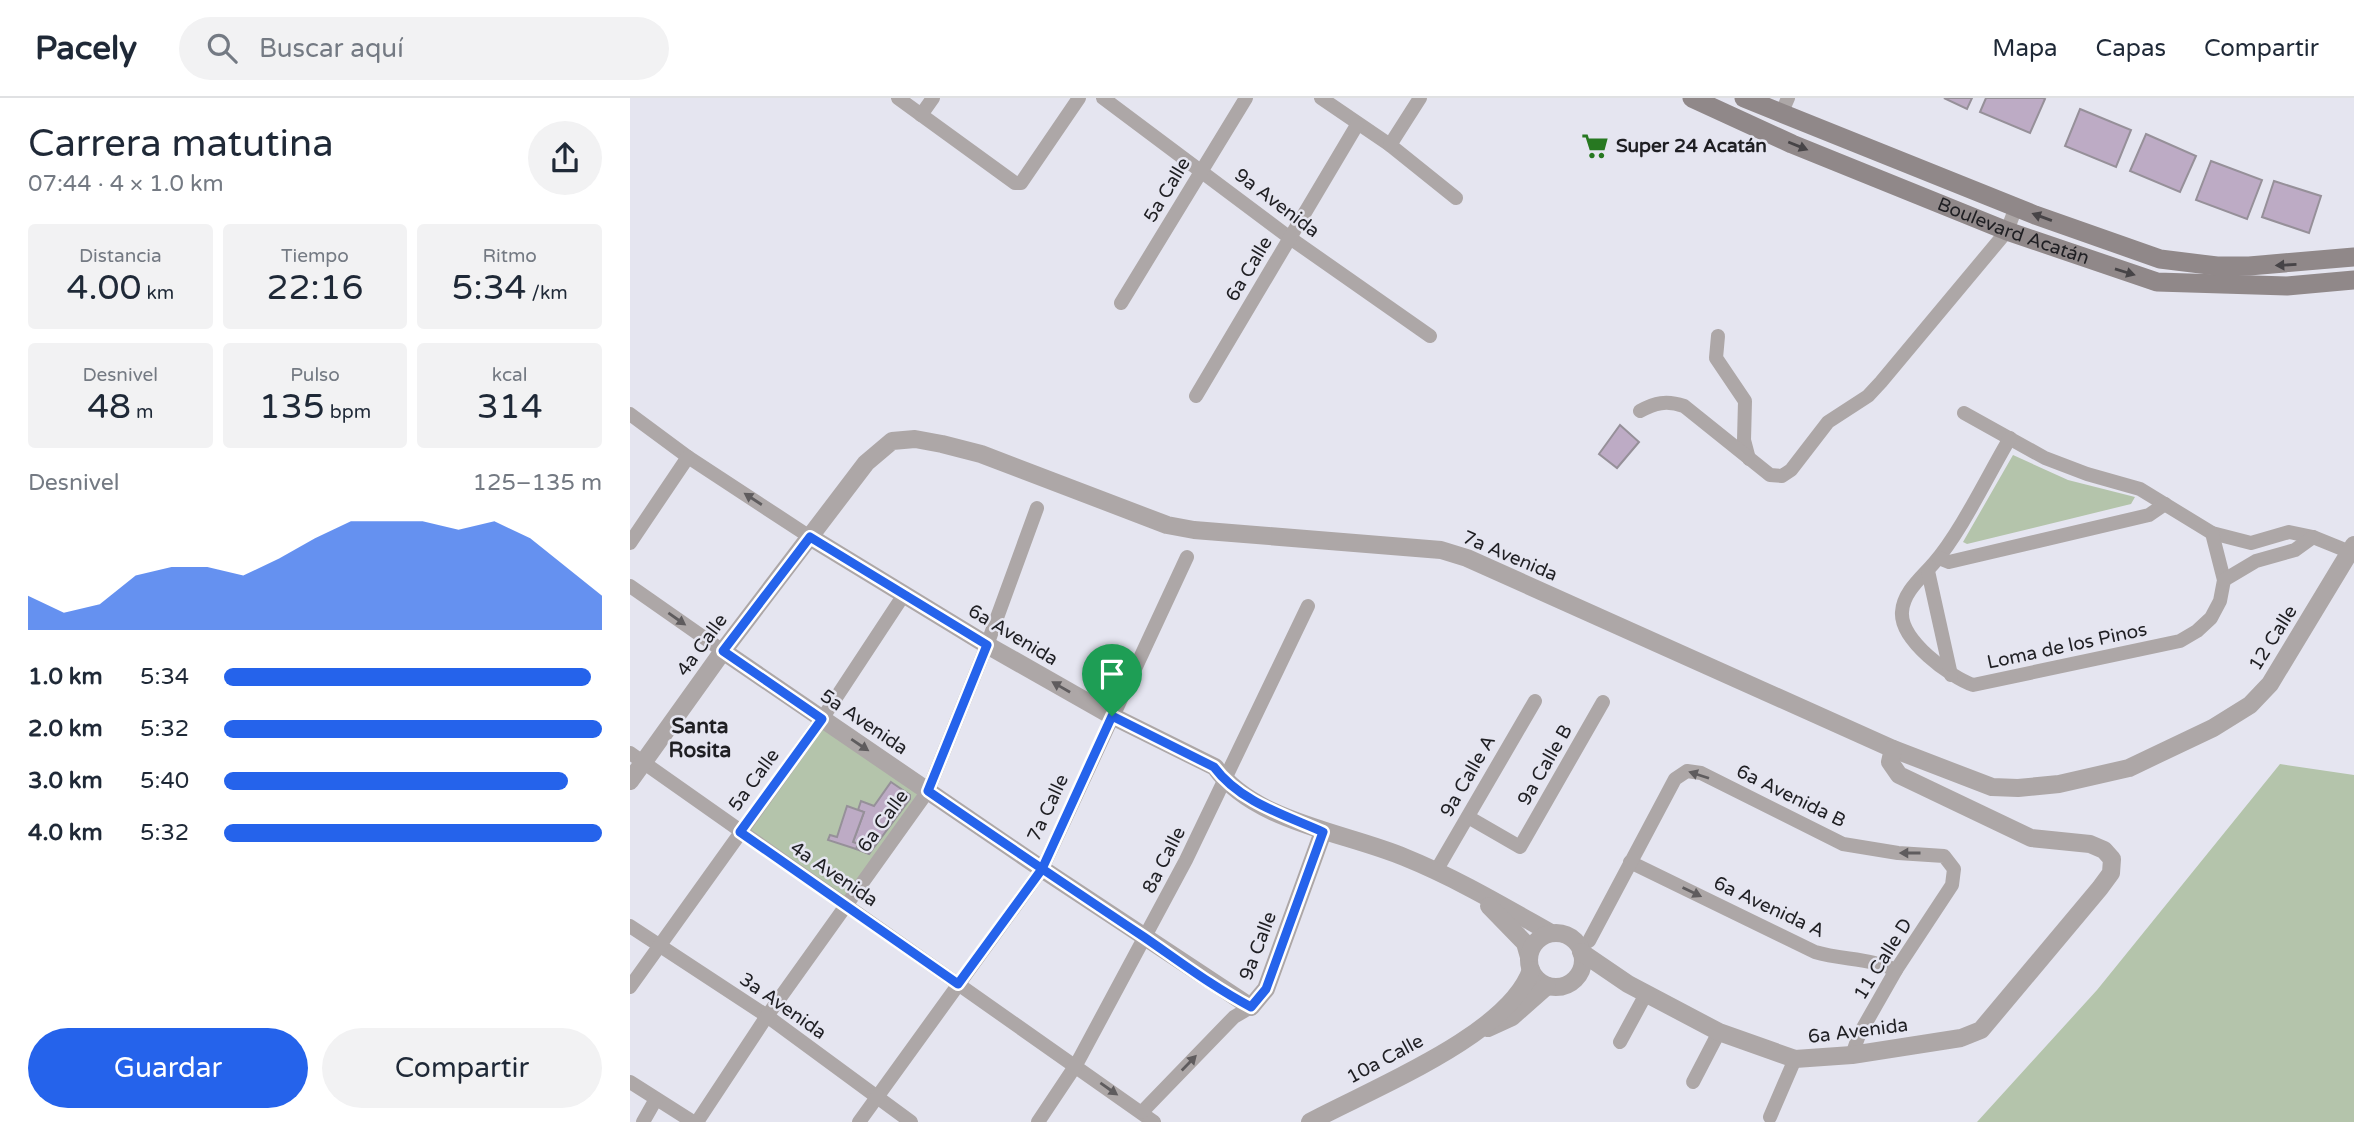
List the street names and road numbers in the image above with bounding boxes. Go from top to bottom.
street label: 5a Calle [1139,154,1195,226]
street label: 9a Avenida [1230,164,1324,242]
street label: Boulevard Acatán [1934,193,2092,269]
street label: 6a Calle [1221,233,1277,305]
street label: 7a Avenida [1459,526,1561,586]
street label: 6a Avenida [964,600,1062,670]
street label: 12 Calle [2244,601,2302,675]
street label: 4a Calle [672,610,732,680]
street label: Loma de los Pinos [1985,618,2149,674]
street label: 5a Avenida [816,685,912,759]
street label: 9a Calle B [1513,721,1577,809]
street label: 9a Calle A [1436,731,1500,821]
street label: 5a Calle [724,745,784,815]
street label: 6a Avenida B [1733,760,1849,832]
street label: 7a Calle [1023,771,1073,845]
street label: 6a Calle [853,786,913,856]
street label: 8a Calle [1138,823,1190,897]
street label: 4a Avenida [786,837,882,911]
street label: 6a Avenida A [1710,872,1828,942]
street label: 9a Calle [1235,909,1281,983]
street label: 11 Calle D [1849,914,1917,1004]
street label: 3a Avenida [735,968,831,1044]
street label: 6a Avenida [1807,1014,1909,1048]
street label: 10a Calle [1343,1030,1427,1088]

